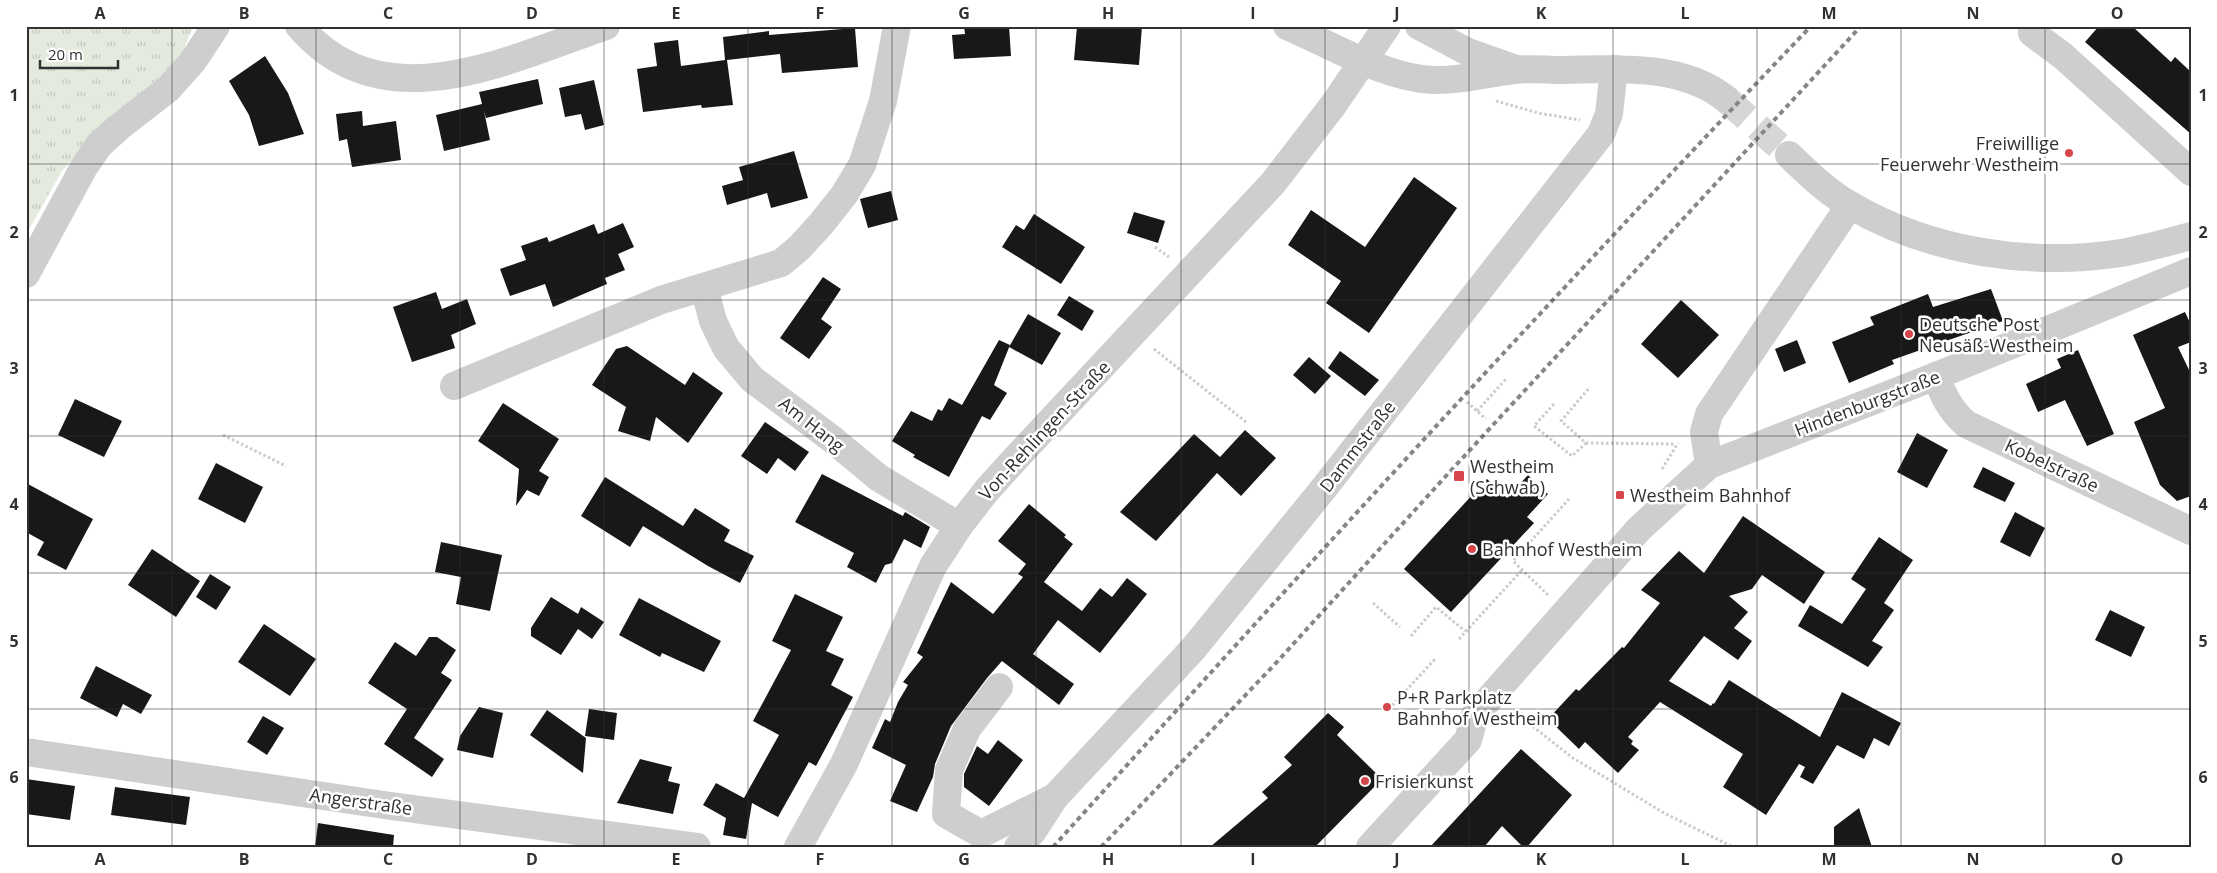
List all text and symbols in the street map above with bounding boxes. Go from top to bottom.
text: A [94,2,106,24]
text: B [239,2,249,24]
text: C [383,2,393,24]
text: D [526,2,538,24]
text: E [672,2,681,24]
text: F [816,2,824,24]
text: G [958,2,970,24]
text: H [1102,2,1114,24]
text: I [1250,2,1256,24]
text: J [1392,2,1400,24]
text: K [1536,2,1547,24]
text: L [1680,2,1690,24]
text: M [1821,2,1837,24]
text: N [1966,2,1980,24]
text: O [2111,2,2123,24]
scale bar [40,38,118,70]
text: 20 m [48,44,83,64]
text: 1 [9,84,19,106]
text: 1 [2198,84,2208,106]
place label: Freiwillige Feuerwehr Westheim [1880,131,2059,176]
marker: Freiwillige Feuerwehr Westheim [2063,147,2075,159]
text: 2 [9,221,19,243]
text: 2 [2198,221,2208,243]
place label: Deutsche Post Neusäß-Westheim [1919,312,2073,357]
marker: Deutsche Post Neusäß-Westheim [1903,328,1915,340]
street label: Von-Rehlingen-Straße [973,355,1115,505]
text: 3 [9,357,19,379]
text: 3 [2198,357,2208,379]
street label: Hindenburgstraße [1791,364,1943,442]
street label: Am Hang [774,391,850,457]
street label: Dammstraße [1314,395,1400,497]
street label: Kobelstraße [2001,433,2103,497]
place label: Westheim (Schwab) [1470,454,1554,499]
marker: Westheim (Schwab) [1452,469,1466,483]
place label: Westheim Bahnhof [1630,483,1791,507]
marker: Westheim Bahnhof [1614,489,1626,501]
text: 4 [9,493,19,515]
text: 4 [2198,493,2208,515]
place label: Bahnhof Westheim [1482,537,1642,561]
marker: Bahnhof Westheim [1466,543,1478,555]
text: 5 [9,630,19,652]
text: 5 [2198,630,2208,652]
place label: P+R Parkplatz Bahnhof Westheim [1397,685,1557,730]
marker: P+R Parkplatz Bahnhof Westheim [1381,701,1393,713]
text: 6 [9,766,19,788]
text: 6 [2198,766,2208,788]
place label: Frisierkunst [1375,769,1473,793]
marker: Frisierkunst [1359,775,1371,787]
street label: Angerstraße [308,782,414,820]
text: A [94,848,106,870]
text: B [239,848,249,870]
text: C [383,848,393,870]
text: D [526,848,538,870]
text: E [672,848,681,870]
text: F [816,848,824,870]
text: G [958,848,970,870]
text: H [1102,848,1114,870]
text: I [1250,848,1256,870]
text: J [1392,848,1400,870]
text: K [1536,848,1547,870]
text: L [1680,848,1690,870]
text: M [1821,848,1837,870]
text: N [1966,848,1980,870]
text: O [2111,848,2123,870]

